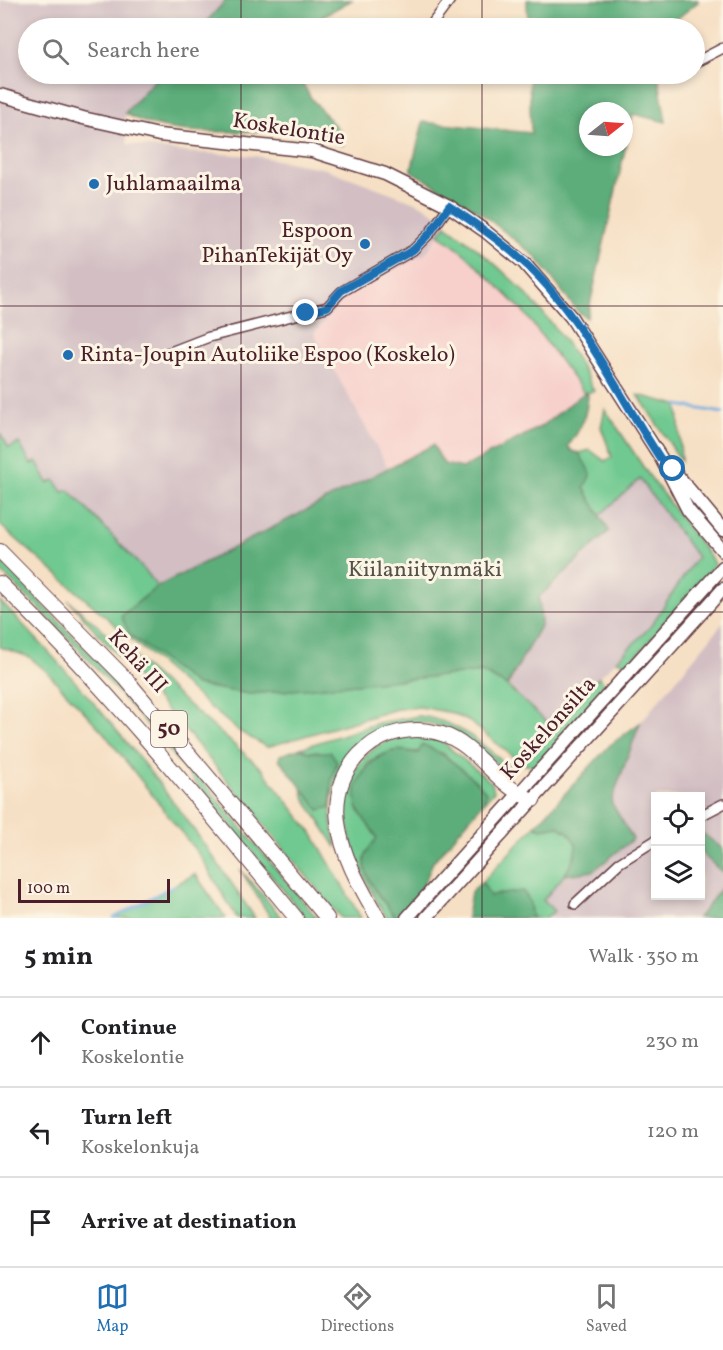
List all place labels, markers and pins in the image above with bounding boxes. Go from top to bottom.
place label: Juhlamaailma [106,169,241,200]
marker: Juhlamaailma [87,177,101,191]
place label: Espoon PihanTekijät Oy [201,216,353,272]
marker: Espoon PihanTekijät Oy [358,237,372,251]
place label: Rinta-Joupin Autoliike Espoo (Koskelo) [80,340,455,371]
marker: Rinta-Joupin Autoliike Espoo (Koskelo) [61,348,75,362]

